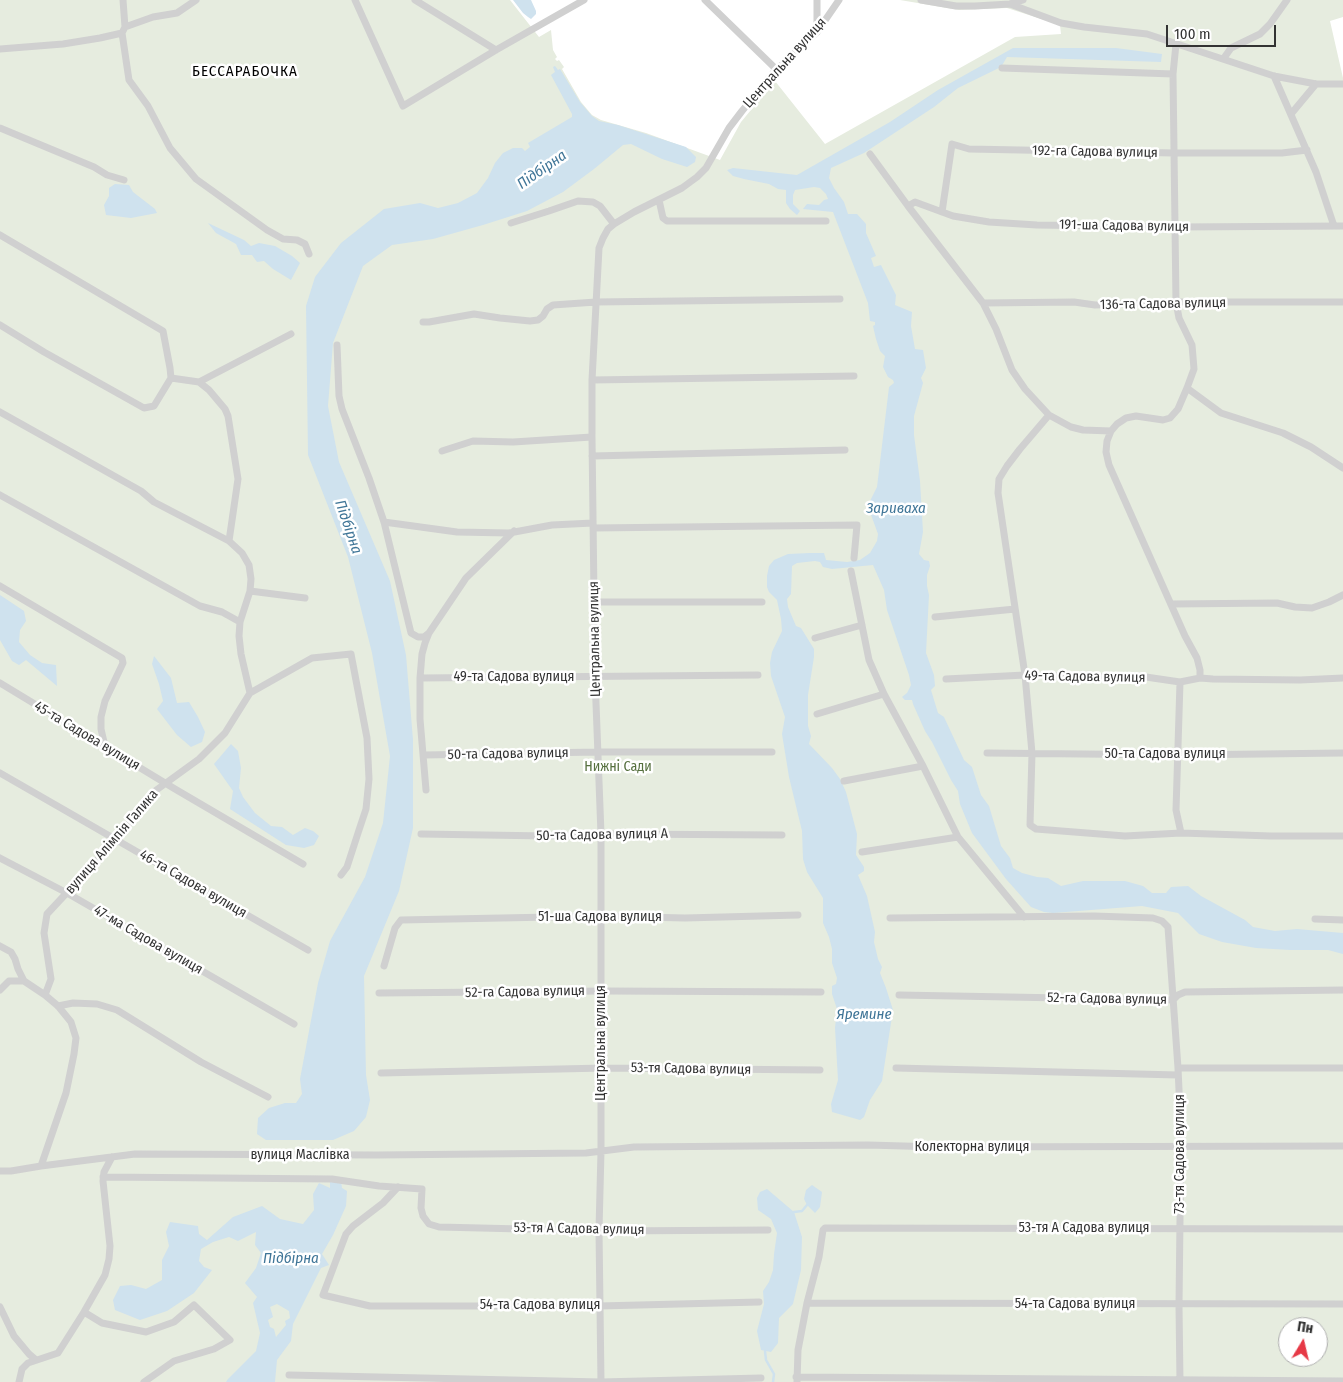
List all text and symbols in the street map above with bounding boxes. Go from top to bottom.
street label: Центральна вулиця [740,14,830,112]
scale bar [1168,15,1278,47]
text: 100 m [1174,25,1211,43]
district label: БЕССАРАБОЧКА [191,63,299,81]
street label: 192-га Садова вулиця [1032,143,1158,161]
water label: Підбірна [514,147,570,193]
street label: 191-ша Садова вулиця [1059,216,1189,236]
street label: 136-та Садова вулиця [1100,294,1226,314]
water label: Підбірна [330,498,366,556]
water label: Зариваха [866,500,926,518]
street label: Центральна вулиця [586,581,604,697]
street label: 49-та Садова вулиця [1024,668,1146,686]
street label: 49-та Садова вулиця [454,669,574,685]
street label: 45-та Садова вулиця [31,698,143,774]
street label: 50-та Садова вулиця [447,745,569,763]
street label: 50-та Садова вулиця [1104,746,1226,762]
park label: Нижні Сади [584,759,652,775]
street label: вулиця Алімпія Галика [62,786,162,898]
street label: 50-та Садова вулиця А [536,825,668,845]
street label: 46-та Садова вулиця [136,846,250,922]
street label: 47-ма Садова вулиця [90,902,206,978]
street label: 51-ша Садова вулиця [538,909,662,925]
street label: 52-га Садова вулиця [465,983,585,1001]
street label: Центральна вулиця [593,985,609,1101]
street label: 52-га Садова вулиця [1047,990,1167,1008]
water label: Яремине [836,1006,892,1024]
street label: 53-тя Садова вулиця [631,1060,751,1078]
street label: 73-тя Садова вулиця [1172,1094,1188,1214]
street label: Колекторна вулиця [915,1139,1029,1155]
street label: вулиця Маслівка [250,1147,350,1163]
street label: 53-тя А Садова вулиця [513,1219,645,1239]
street label: 53-тя А Садова вулиця [1018,1220,1150,1236]
water label: Підбірна [263,1250,319,1268]
street label: 54-та Садова вулиця [1015,1296,1135,1312]
street label: 54-та Садова вулиця [480,1297,600,1313]
north arrow [1278,1317,1328,1367]
text: Пн [1296,1318,1314,1337]

